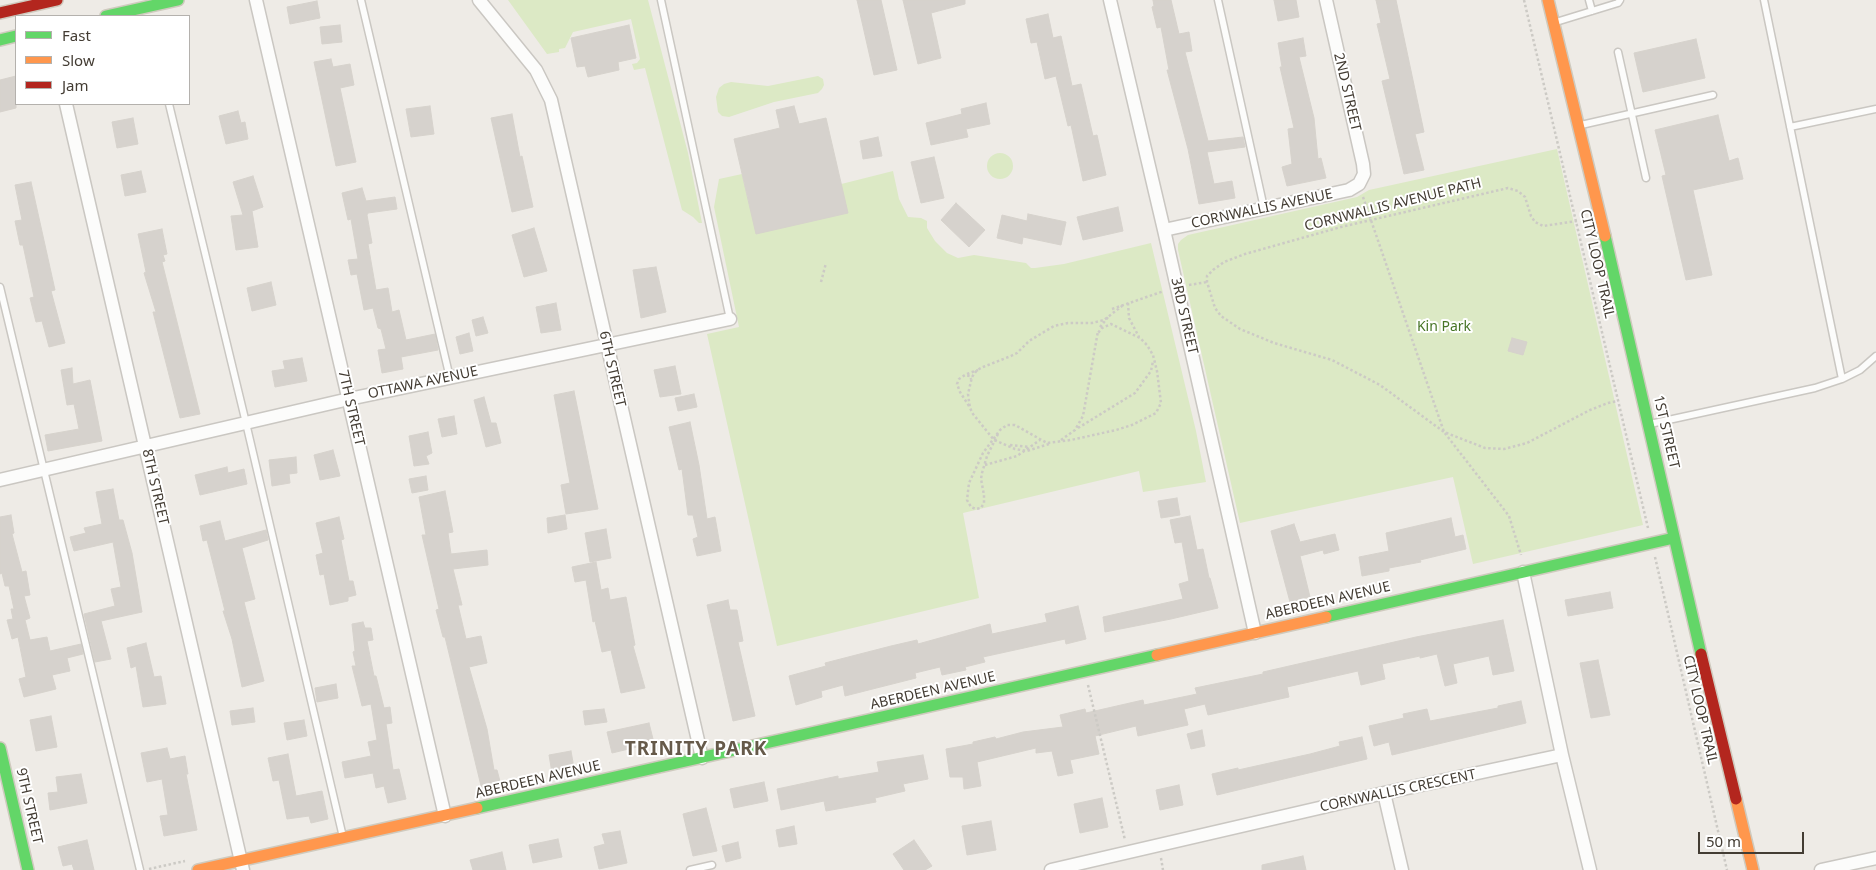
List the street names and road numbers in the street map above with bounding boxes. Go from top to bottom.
street label: 2ND STREET [1330,51,1364,133]
street label: CORNWALLIS AVENUE PATH [1303,175,1483,235]
street label: CORNWALLIS AVENUE [1190,186,1334,232]
street label: CITY LOOP TRAIL [1576,208,1618,320]
street label: 3RD STREET [1167,276,1201,356]
street label: 6TH STREET [595,329,629,409]
street label: OTTAWA AVENUE [366,363,480,403]
street label: 7TH STREET [334,368,368,448]
street label: 1ST STREET [1649,394,1683,470]
street label: 8TH STREET [138,447,172,527]
street label: ABERDEEN AVENUE [1264,578,1392,624]
street label: CITY LOOP TRAIL [1679,654,1721,766]
street label: ABERDEEN AVENUE [869,668,997,714]
street label: ABERDEEN AVENUE [474,757,602,803]
street label: 9TH STREET [12,766,46,846]
street label: CORNWALLIS CRESCENT [1318,766,1478,816]

